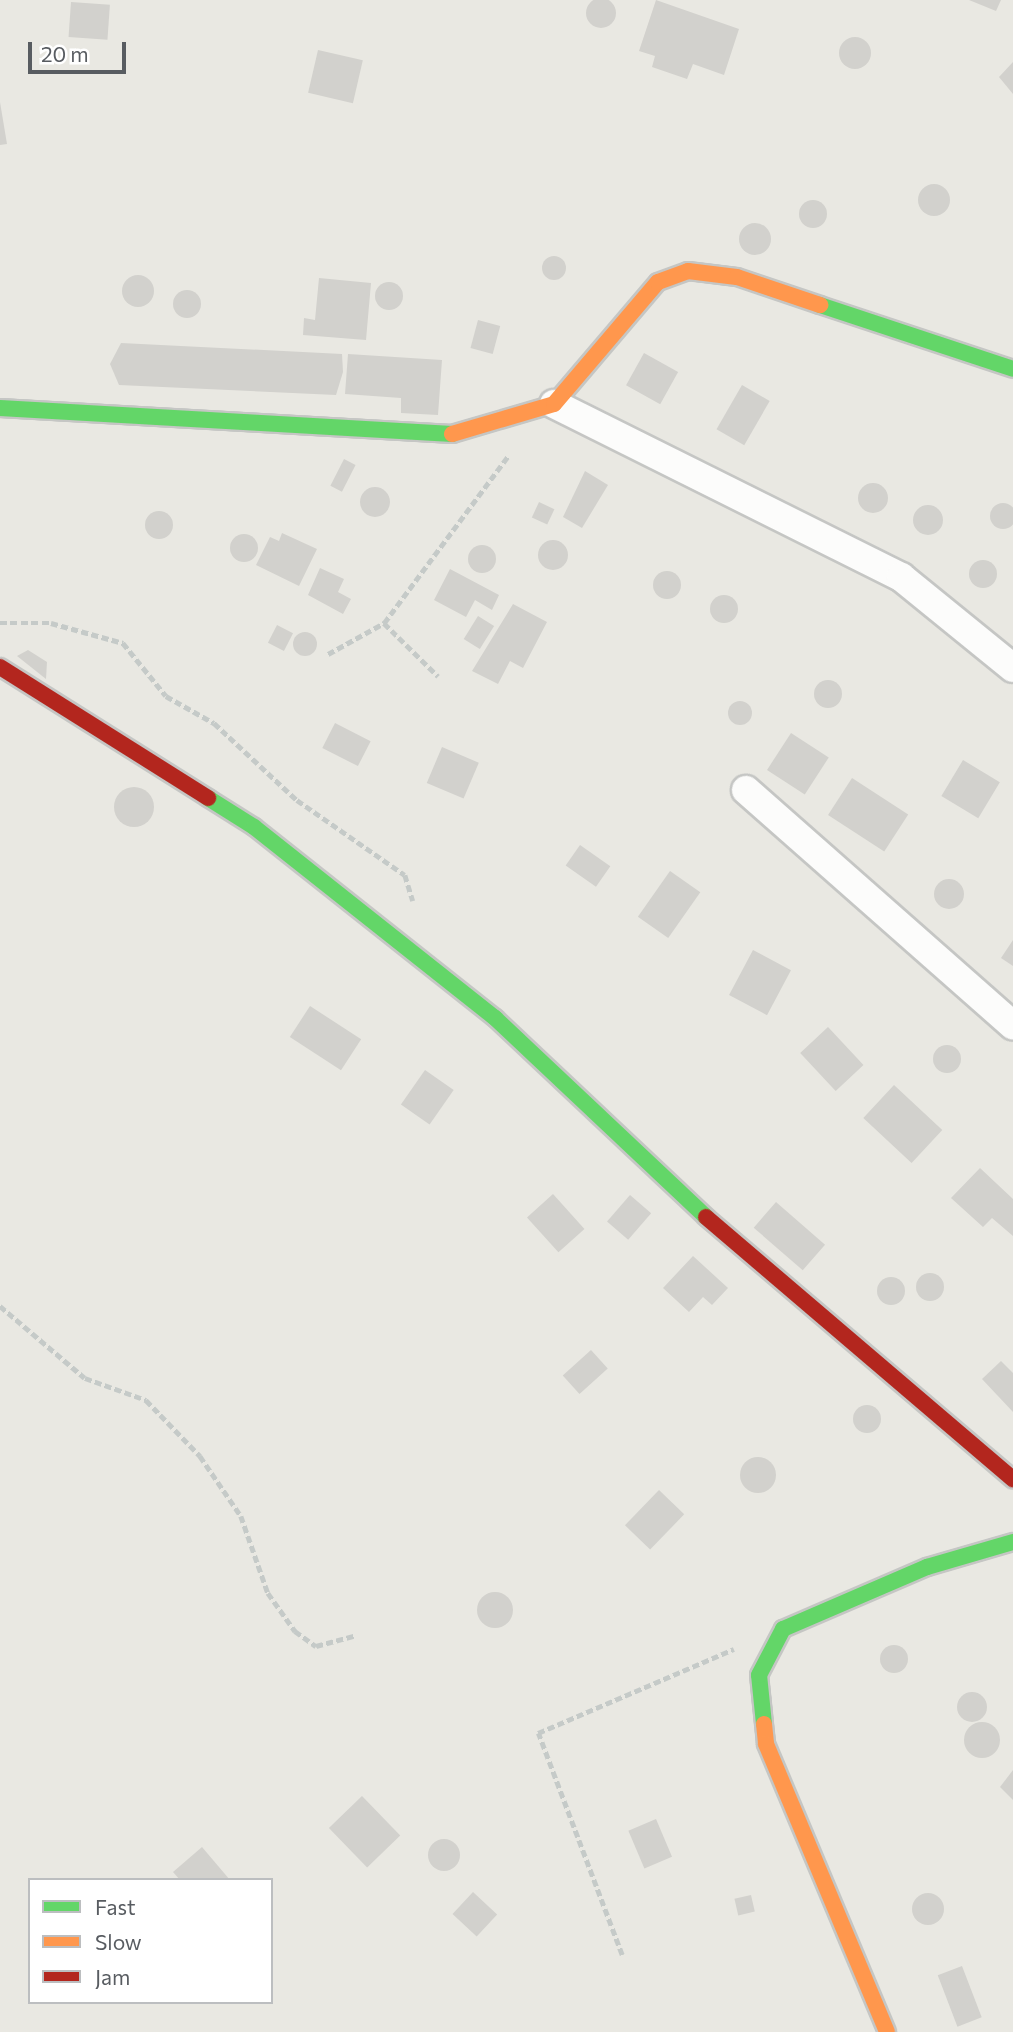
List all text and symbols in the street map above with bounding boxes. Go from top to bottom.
scale bar [32,28,130,72]
text: 20 m [41,41,89,66]
legend [28,1878,273,2004]
text: Fast [95,1894,136,1919]
text: Slow [95,1929,142,1954]
text: Jam [95,1964,130,1989]

